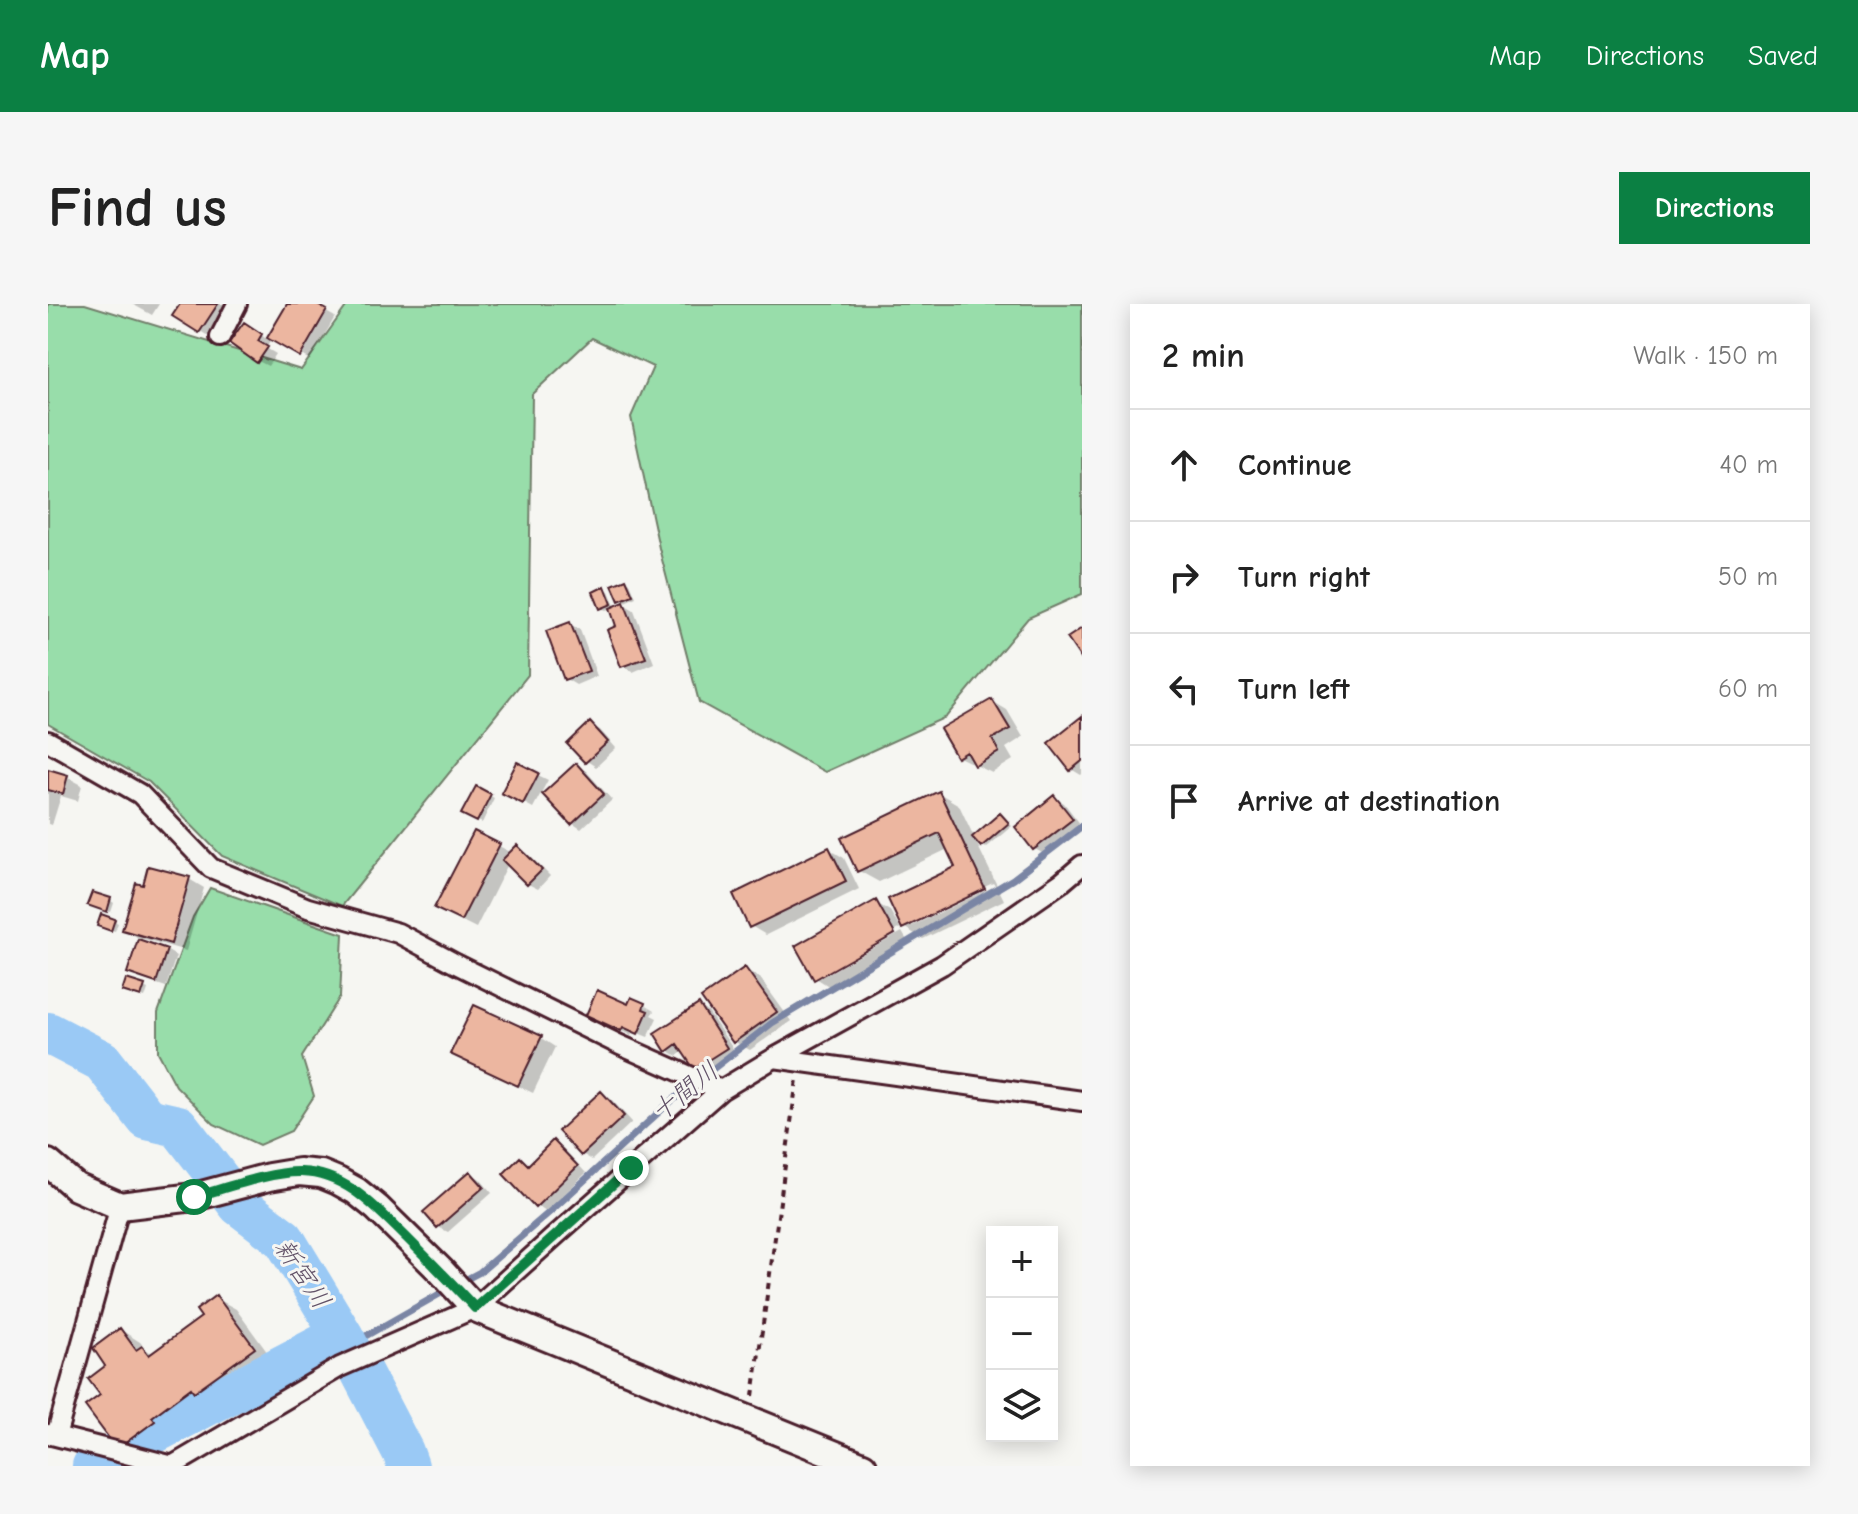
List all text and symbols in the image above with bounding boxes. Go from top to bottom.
text: Map [40,34,110,78]
text: Map [1489,40,1542,72]
text: Directions [1586,40,1704,72]
text: Saved [1748,40,1818,72]
button: Directions [1619,172,1810,244]
text: Find us [48,176,227,240]
text: 2 min [1162,336,1245,376]
text: Walk · 150 m [1633,341,1778,371]
icon: ahead [1162,443,1206,487]
text: Continue [1238,448,1352,483]
text: 40 m [1719,450,1778,480]
icon: right [1162,555,1206,599]
text: Turn right [1238,560,1370,595]
text: 50 m [1718,562,1778,592]
icon: left [1162,667,1206,711]
text: Turn left [1238,672,1350,707]
text: 60 m [1718,674,1778,704]
icon: arrive [1162,779,1206,823]
text: Arrive at destination [1238,784,1500,819]
water label: 十間川 [645,1056,725,1128]
route end [613,1150,649,1186]
route start [176,1179,212,1215]
map controls [986,1226,1058,1442]
button: + [986,1226,1058,1298]
water label: 新宮川 [268,1233,336,1315]
button: − [986,1298,1058,1370]
button: layers [986,1370,1058,1442]

